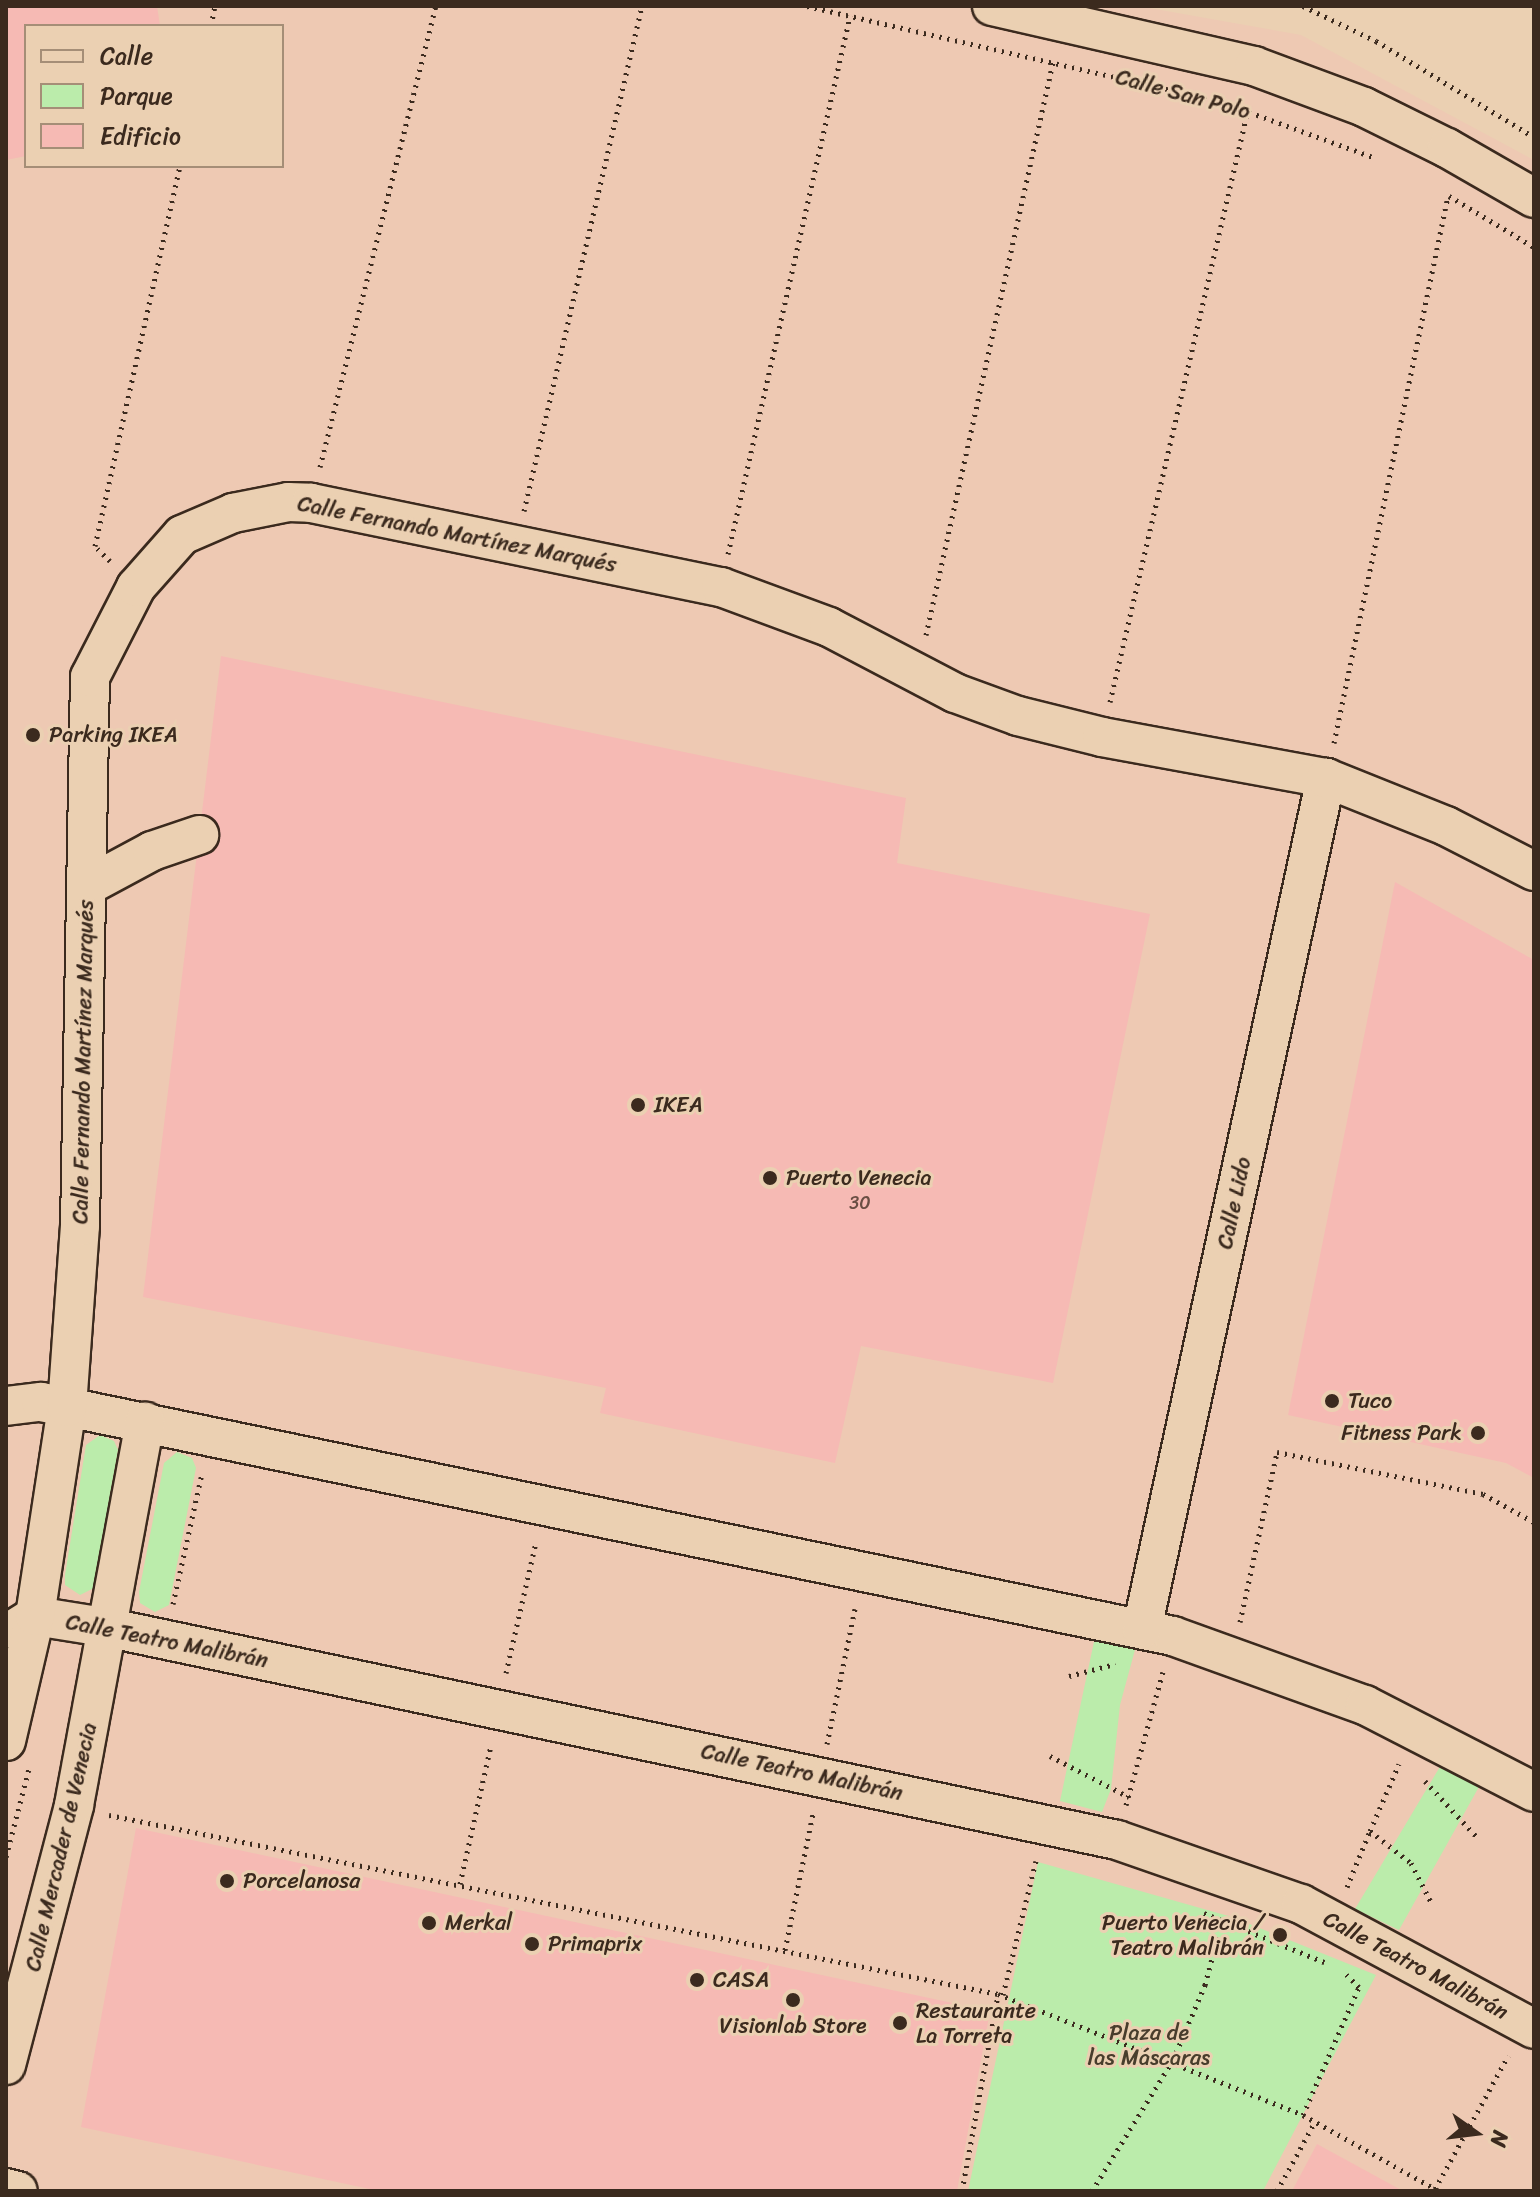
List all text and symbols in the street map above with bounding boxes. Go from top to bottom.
legend [24,24,284,168]
text: Calle [100,35,153,77]
street label: Calle San Polo [1113,63,1253,125]
text: Parque [100,75,173,117]
text: Edificio [100,115,181,157]
street label: Calle Fernando Martínez Marqués [296,490,618,578]
place label: Parking IKEA [49,722,178,748]
marker: Parking IKEA [24,726,42,744]
street label: Calle Fernando Martínez Marqués [67,900,99,1224]
place label: IKEA [654,1092,703,1118]
marker: IKEA [629,1096,647,1114]
street label: Calle Lido [1211,1155,1257,1251]
place label: Puerto Venecia [786,1165,932,1191]
marker: Puerto Venecia [761,1169,779,1187]
house number: 30 [849,1192,871,1214]
place label: Tuco [1348,1388,1392,1414]
marker: Tuco [1323,1392,1341,1410]
place label: Fitness Park [1341,1420,1462,1446]
marker: Fitness Park [1469,1424,1487,1442]
street label: Calle Teatro Malibrán [63,1608,271,1674]
street label: Calle Mercader de Venecia [20,1720,102,1974]
street label: Calle Teatro Malibrán [698,1738,906,1806]
place label: Porcelanosa [243,1868,360,1894]
marker: Porcelanosa [218,1872,236,1890]
street label: Calle Teatro Malibrán [1318,1905,1514,2025]
place label: Puerto Venecia / Teatro Malibrán [1102,1909,1264,1960]
place label: Merkal [445,1910,512,1936]
marker: Merkal [420,1914,438,1932]
marker: Puerto Venecia / Teatro Malibrán [1271,1926,1289,1944]
place label: Primaprix [548,1931,642,1957]
marker: Primaprix [523,1935,541,1953]
place label: CASA [713,1967,769,1993]
marker: CASA [688,1971,706,1989]
marker: Visionlab Store [784,1991,802,2009]
place label: Restaurante La Torreta [916,1997,1036,2048]
place label: Visionlab Store [719,2013,867,2039]
marker: Restaurante La Torreta [891,2014,909,2032]
park label: Plaza de las Máscaras [1087,2019,1211,2070]
north arrow [1436,2093,1516,2173]
text: N [1479,2127,1521,2151]

